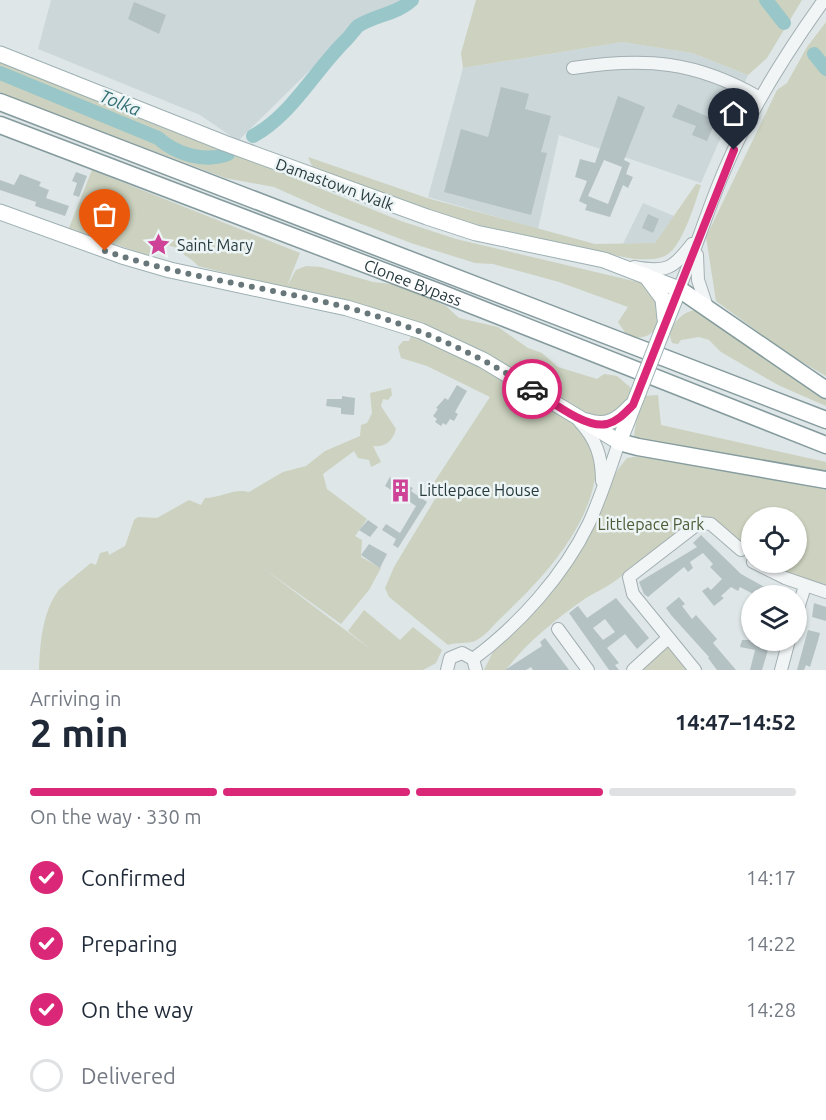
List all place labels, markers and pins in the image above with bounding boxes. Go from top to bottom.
pin [708,88,759,150]
pin [79,189,130,251]
place icon: Saint Mary [146,232,172,258]
place label: Saint Mary [177,236,253,254]
building icon: Littlepace House [388,477,414,503]
place label: Littlepace House [419,481,540,499]

